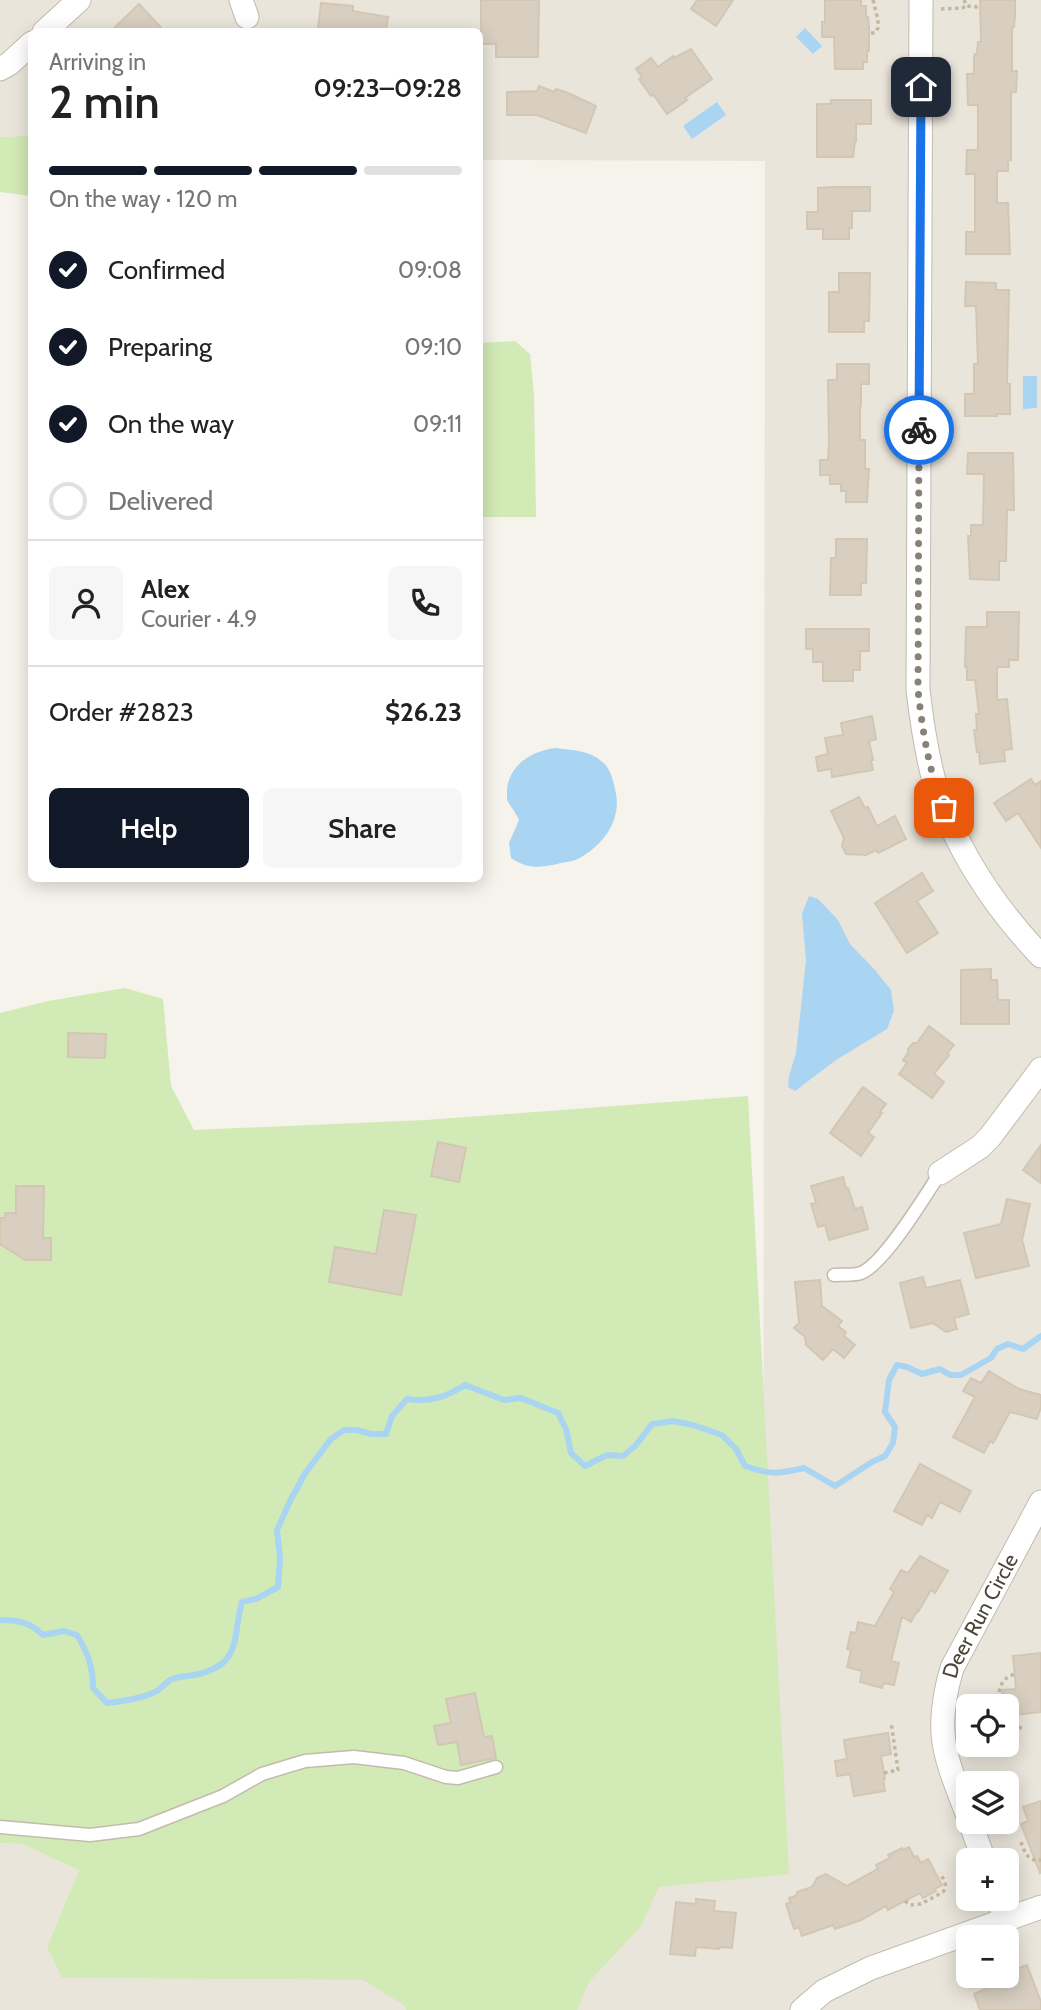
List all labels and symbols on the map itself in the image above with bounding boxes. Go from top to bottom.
pin [891,57,951,117]
courier [884,395,954,465]
pin [914,778,974,838]
street label: Deer Run Circle [937,1549,1023,1681]

